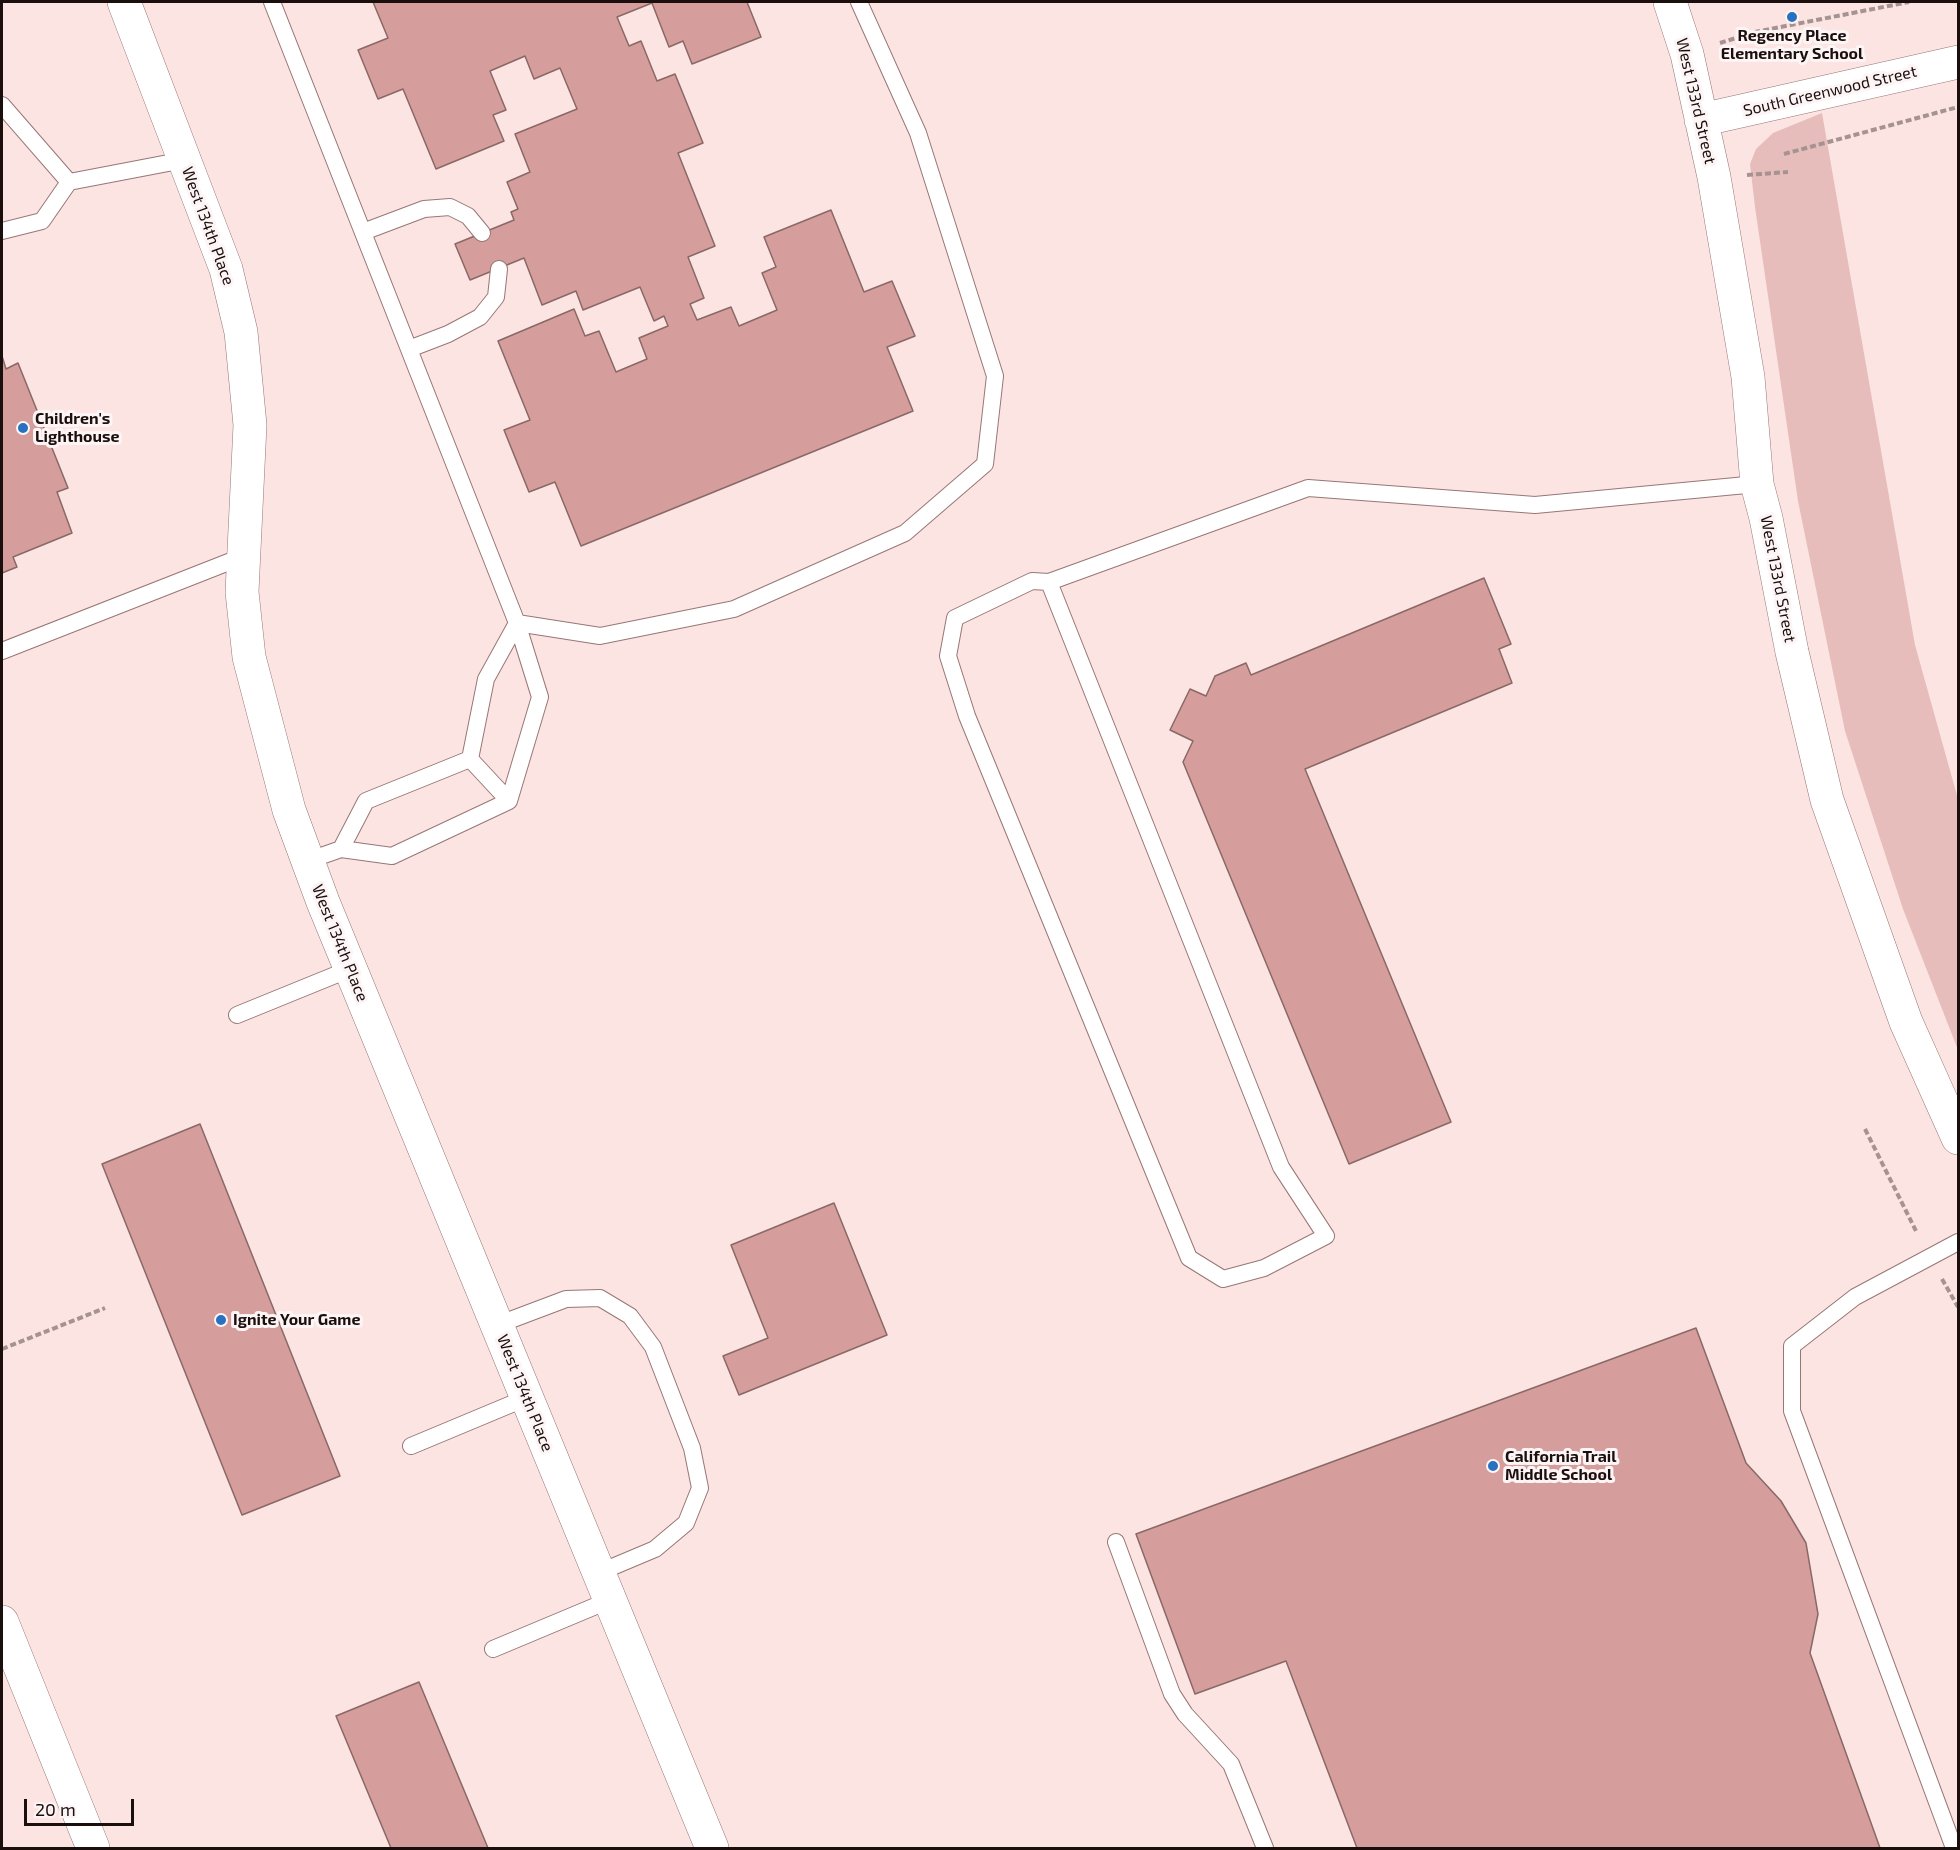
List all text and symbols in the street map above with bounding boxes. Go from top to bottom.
marker: Regency Place Elementary School [1785,10,1799,24]
place label: Regency Place Elementary School [1721,26,1863,64]
street label: West 133rd Street [1672,36,1720,166]
street label: South Greenwood Street [1741,62,1919,120]
street label: West 134th Place [178,164,238,288]
place label: Children's Lighthouse [35,409,120,447]
marker: Children's Lighthouse [16,421,30,435]
street label: West 133rd Street [1756,514,1800,644]
street label: West 134th Place [308,882,372,1004]
place label: Ignite Your Game [233,1310,360,1330]
marker: Ignite Your Game [214,1313,228,1327]
street label: West 134th Place [493,1332,557,1454]
place label: California Trail Middle School [1505,1447,1616,1485]
marker: California Trail Middle School [1486,1459,1500,1473]
scale bar [27,1787,136,1825]
text: 20 m [35,1798,76,1820]

